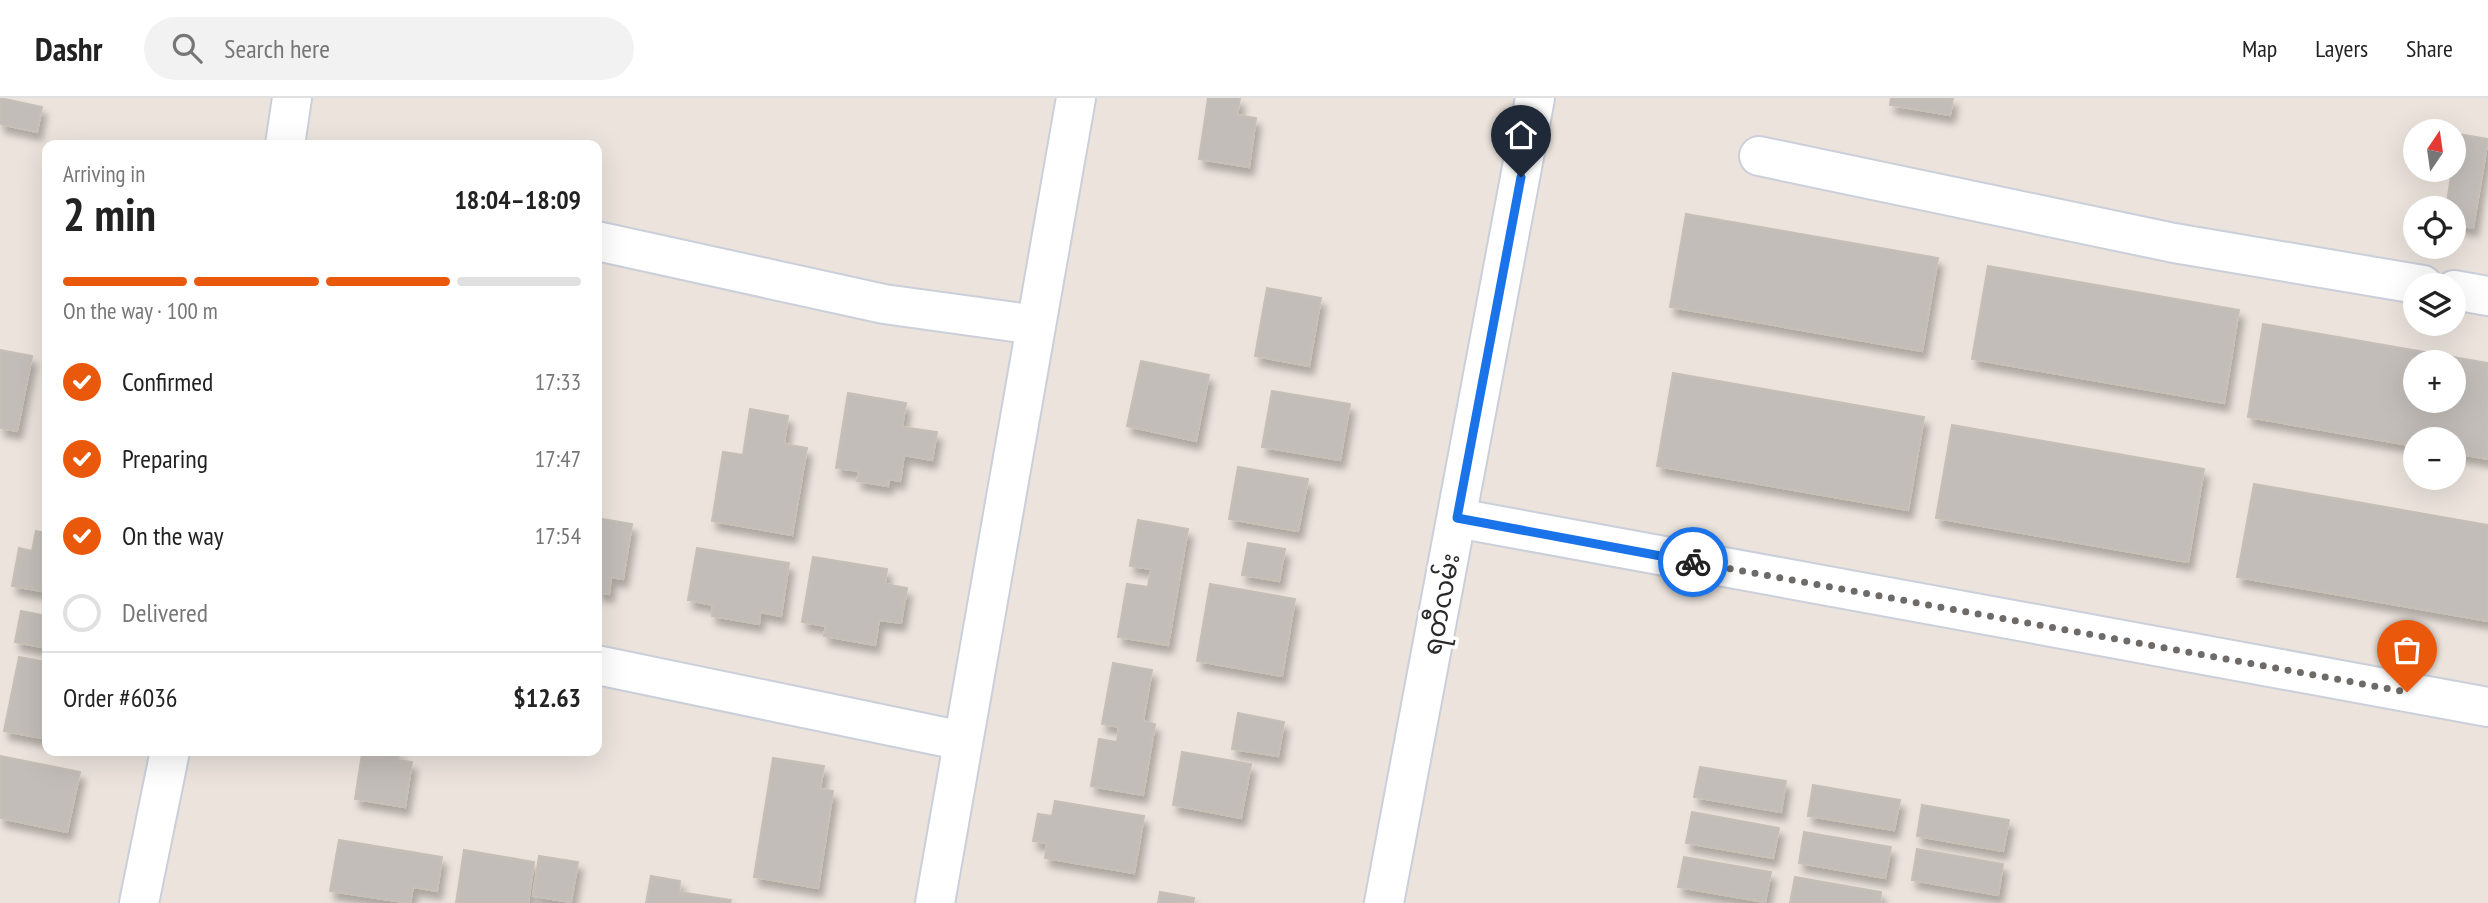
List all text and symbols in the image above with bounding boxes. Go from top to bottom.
search box [144,17,634,80]
text: Dashr [35,27,102,70]
icon: search [168,29,206,67]
text: Search here [224,32,330,65]
text: Map [2242,33,2277,64]
text: Layers [2315,33,2368,64]
text: Share [2406,33,2453,64]
pin [1491,105,1551,177]
icon: home [1502,116,1540,154]
north arrow [2403,119,2466,182]
map controls [2403,119,2466,490]
text: Arriving in [63,159,145,188]
text: 18:04–18:09 [454,183,581,216]
text: 2 min [63,184,156,244]
button: locate [2403,196,2466,259]
button: layers [2403,273,2466,336]
text: On the way · 100 m [63,296,218,325]
button: + [2403,350,2466,413]
icon: check [63,363,101,401]
text: Confirmed [122,365,213,398]
text: 17:33 [535,367,581,396]
button: − [2403,427,2466,490]
icon: check [63,440,101,478]
text: Preparing [122,442,208,475]
text: 17:47 [535,444,581,473]
icon: check [63,517,101,555]
text: On the way [122,519,224,552]
text: 17:54 [535,521,581,550]
courier [1658,527,1728,597]
icon: bike [1674,543,1712,581]
street label: ရတီလမ်း [1414,550,1471,659]
text: Delivered [122,596,208,629]
pin [2377,620,2437,692]
icon: bag [2388,631,2426,669]
text: Order #6036 [63,681,178,714]
text: $12.63 [513,681,581,714]

